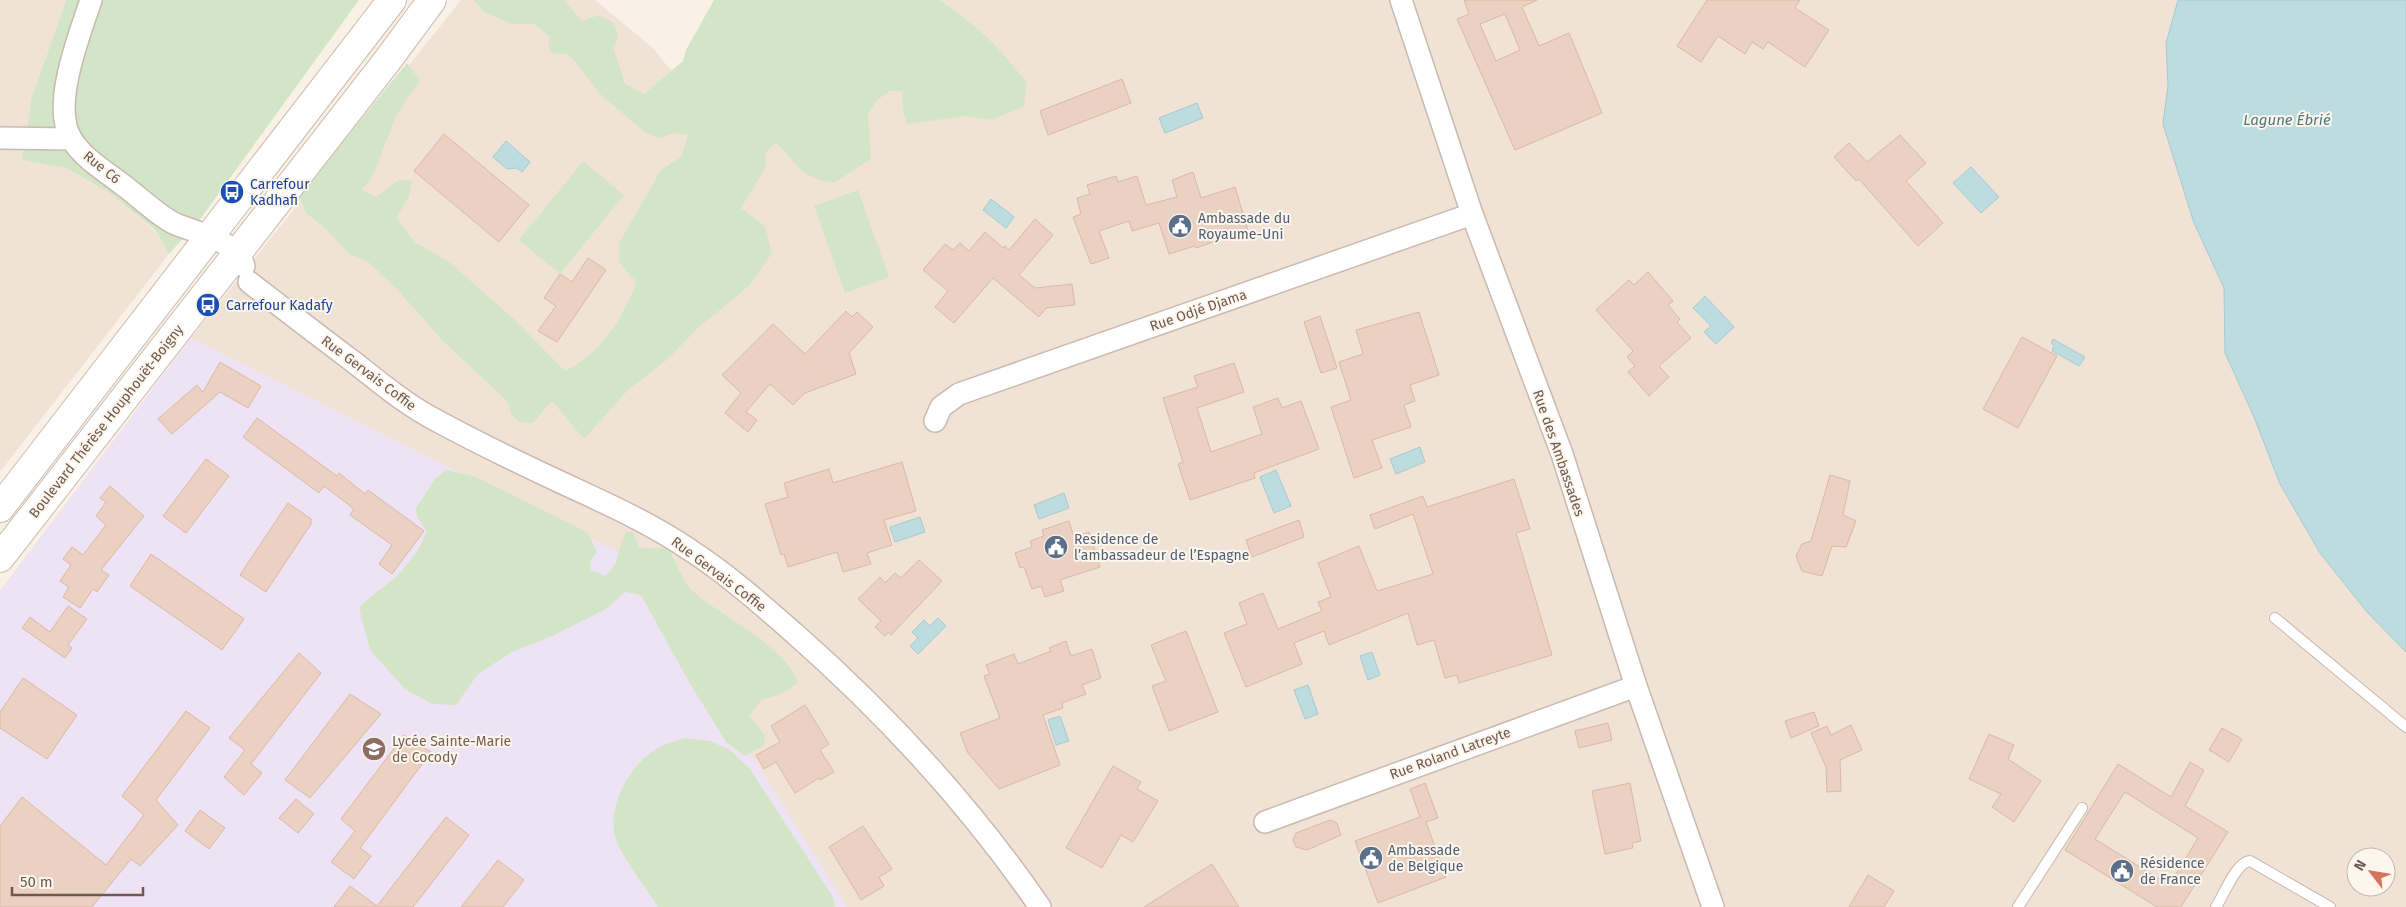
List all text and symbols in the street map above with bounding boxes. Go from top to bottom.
water label: Lagune Ébrié [2243,111,2331,129]
street label: Rue C6 [80,147,124,187]
place label: Carrefour Kadhafi [250,176,310,209]
bus stop icon: Carrefour Kadhafi [219,179,245,205]
place label: Ambassade du Royaume-Uni [1198,210,1290,243]
public building icon: Ambassade du Royaume-Uni [1167,213,1193,239]
street label: Rue Odjé Djama [1147,286,1249,335]
bus stop icon: Carrefour Kadafy [195,292,221,318]
place label: Carrefour Kadafy [226,297,333,314]
street label: Boulevard Thérèse Houphouët-Boigny [26,321,187,521]
street label: Rue Gervais Coffie [318,332,420,415]
street label: Rue des Ambassades [1529,388,1588,519]
place label: Residence de l’ambassadeur de l’Espagne [1074,531,1249,564]
street label: Rue Gervais Coffie [668,533,770,616]
public building icon: Residence de l’ambassadeur de l’Espagne [1043,534,1069,560]
street label: Rue Roland Latreyte [1387,724,1513,783]
place label: Lycée Sainte-Marie de Cocody [392,733,511,766]
school or university icon: Lycée Sainte-Marie de Cocody [361,736,387,762]
place label: Ambassade de Belgique [1388,842,1463,875]
public building icon: Ambassade de Belgique [1358,845,1384,871]
north arrow [2346,847,2396,897]
place label: Résidence de France [2140,855,2205,888]
text: N [2351,857,2370,874]
public building icon: Résidence de France [2109,858,2135,884]
scale bar [12,864,144,896]
text: 50 m [20,873,53,891]

